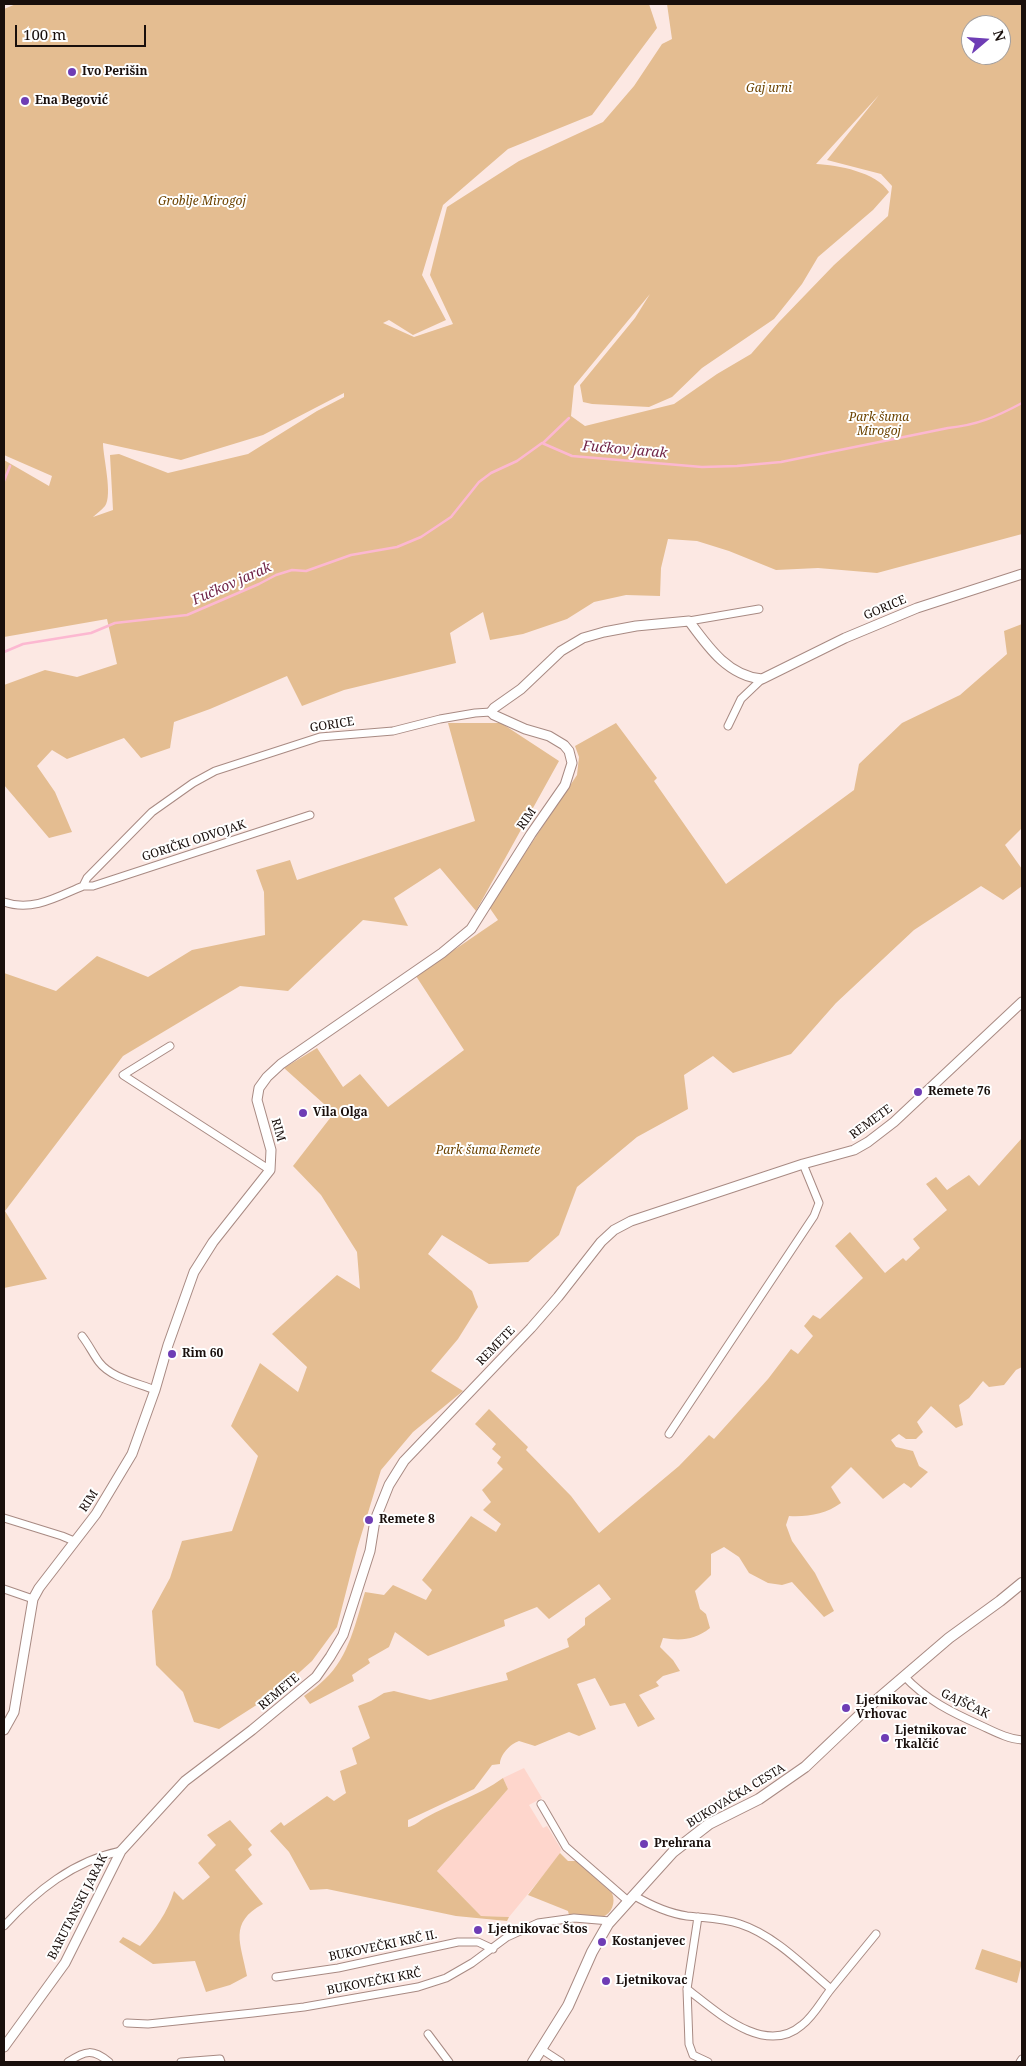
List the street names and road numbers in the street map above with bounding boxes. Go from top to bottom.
street label: GORICE [862,593,908,623]
street label: GORICE [309,714,355,736]
street label: RIM [514,805,540,833]
street label: GORIČKI ODVOJAK [140,817,248,865]
street label: REMETE [847,1102,895,1142]
street label: RIM [268,1117,288,1143]
street label: REMETE [474,1323,518,1369]
street label: RIM [77,1487,101,1515]
street label: REMETE [256,1671,302,1713]
street label: GAJŠČAK [938,1686,992,1722]
street label: BUKOVAČKA CESTA [684,1761,788,1831]
street label: BARUTANSKI JARAK [45,1852,111,1962]
street label: BUKOVEČKI KRČ II. [327,1927,439,1965]
street label: BUKOVEČKI KRČ [326,1966,422,1998]

